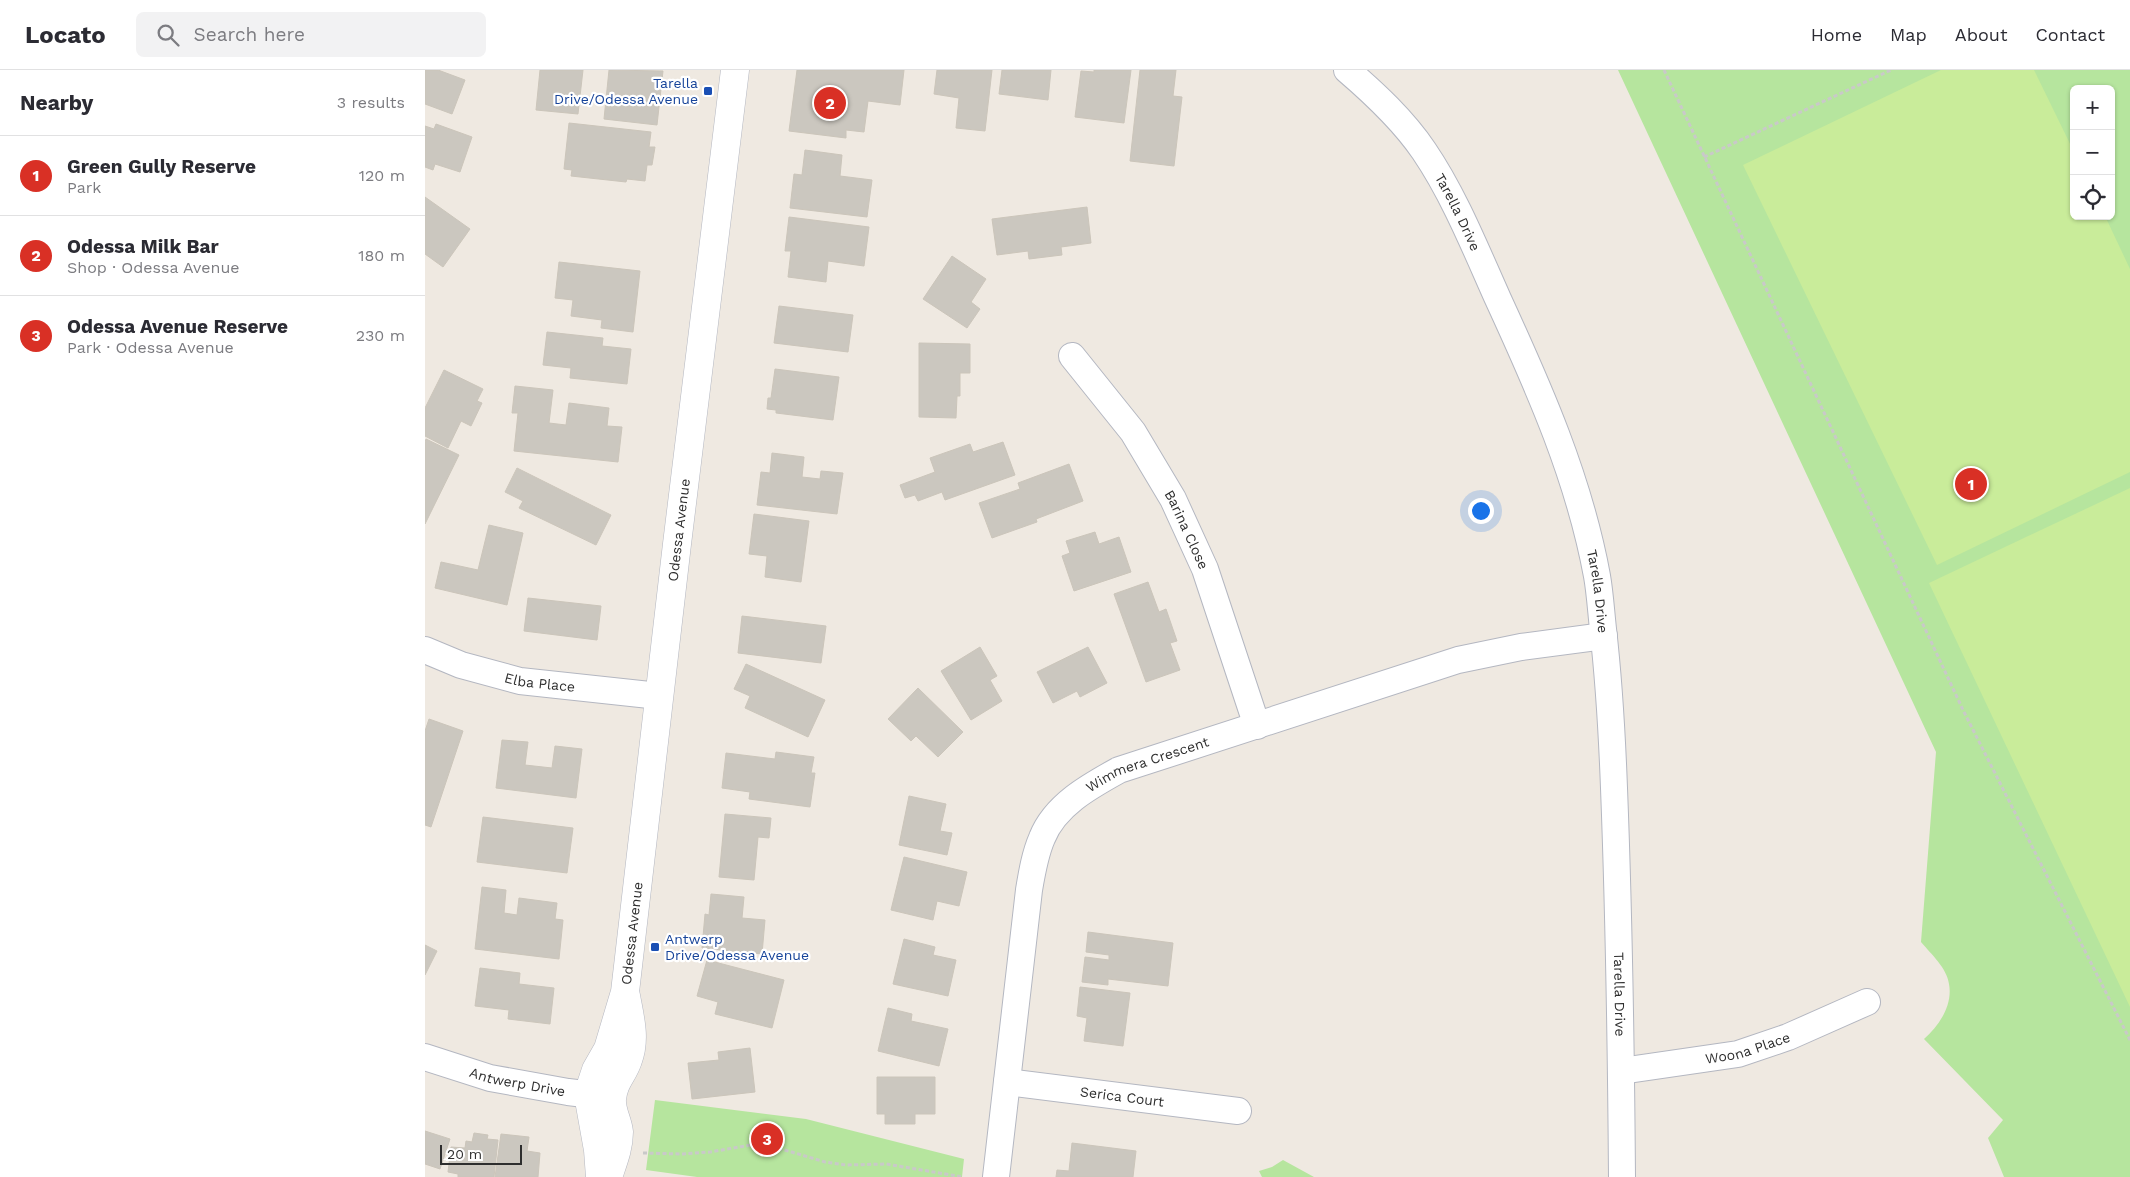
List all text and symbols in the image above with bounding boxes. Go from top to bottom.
search box [136,12,486,57]
text: Locato [25,21,106,49]
icon: search [154,21,182,49]
text: Search here [194,23,305,46]
text: Home [1811,24,1862,45]
text: Map [1890,24,1927,45]
text: About [1955,24,2007,45]
text: Contact [2035,24,2105,45]
place label: Tarella Drive/Odessa Avenue [554,75,698,107]
pin: 2 [814,84,846,122]
marker: Tarella Drive/Odessa Avenue [702,85,714,97]
map controls [2070,85,2115,220]
button: + [2070,85,2115,130]
text: Nearby [20,90,93,115]
text: 3 results [337,93,405,112]
button: − [2070,130,2115,175]
text: Green Gully Reserve [67,155,256,178]
text: 1 [33,166,39,185]
text: 120 m [359,166,405,185]
street label: Tarella Drive [1432,170,1484,253]
button: locate [2070,175,2115,220]
text: Park [67,178,101,197]
text: Odessa Milk Bar [67,235,219,258]
text: 2 [31,246,41,265]
text: 180 m [358,246,405,265]
text: Shop · Odessa Avenue [67,258,240,277]
text: Odessa Avenue Reserve [67,315,288,338]
text: 3 [31,326,41,345]
text: 230 m [356,326,405,345]
text: Park · Odessa Avenue [67,338,234,357]
pin: 1 [1955,465,1987,503]
street label: Odessa Avenue [665,478,693,582]
street label: Barina Close [1161,487,1212,572]
your location [1468,498,1494,524]
street label: Tarella Drive [1584,548,1611,634]
street label: Elba Place [503,669,576,695]
street label: Wimmera Crescent [1083,733,1211,795]
street label: Odessa Avenue [618,881,646,986]
place label: Antwerp Drive/Odessa Avenue [665,931,809,963]
marker: Antwerp Drive/Odessa Avenue [649,941,661,953]
street label: Tarella Drive [1611,952,1628,1037]
street label: Woona Place [1704,1029,1792,1067]
street label: Antwerp Drive [468,1064,567,1099]
street label: Serica Court [1079,1083,1165,1110]
pin: 3 [751,1120,783,1158]
scale bar [440,1142,523,1165]
text: 20 m [447,1146,482,1162]

